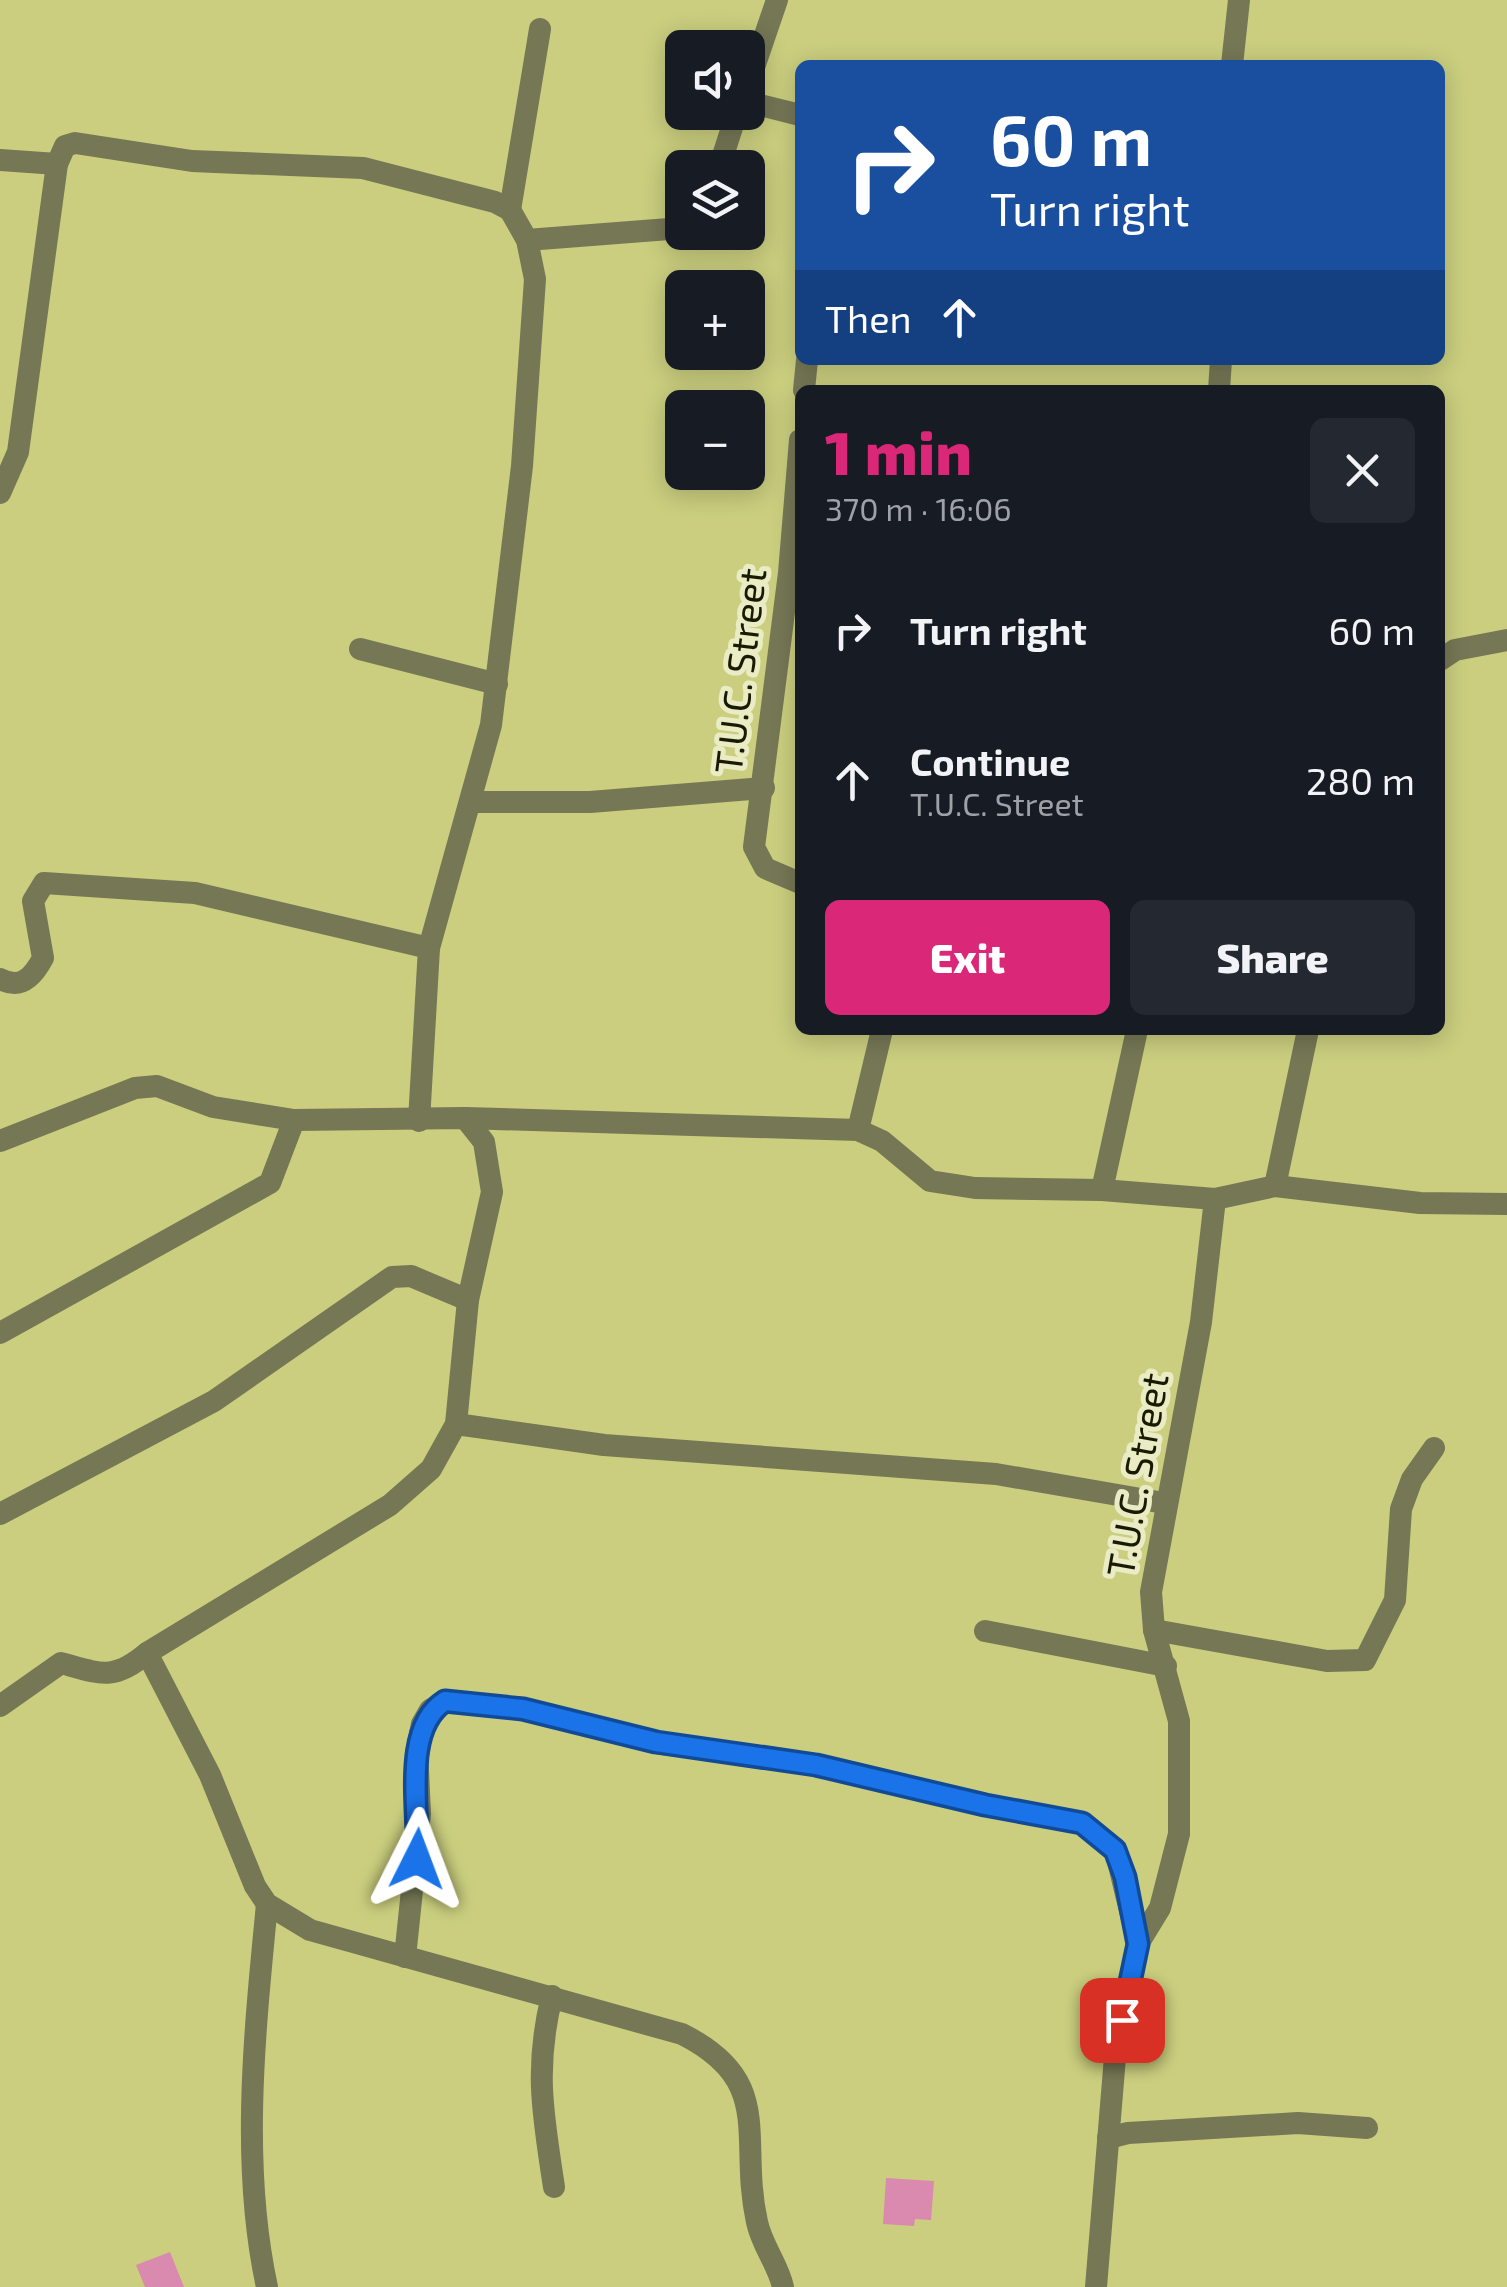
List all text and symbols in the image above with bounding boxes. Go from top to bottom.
map controls [665,30,765,490]
button: sound [665,30,765,130]
text: 60 m [990,96,1152,180]
icon: right [825,100,955,230]
button: layers [665,150,765,250]
text: Turn right [990,181,1190,235]
button: + [665,270,765,370]
icon: ahead [932,290,987,345]
text: Then [825,295,912,341]
button: − [665,390,765,490]
text: 1 min [825,415,972,487]
button: close [1310,418,1415,523]
text: 370 m · 16:06 [825,489,1012,527]
street label: T.U.C. Street [704,566,774,776]
icon: right [825,603,880,658]
text: Turn right [910,607,1087,653]
text: 60 m [1329,607,1415,653]
text: Continue [910,738,1070,784]
icon: ahead [825,753,880,808]
text: 280 m [1306,757,1415,803]
text: T.U.C. Street [910,784,1084,822]
button: Exit [825,900,1110,1015]
button: Share [1130,900,1415,1015]
street label: T.U.C. Street [1095,1369,1177,1580]
position arrow [365,1807,469,1911]
pin [1080,1978,1165,2063]
icon: arrive [1095,1993,1150,2048]

